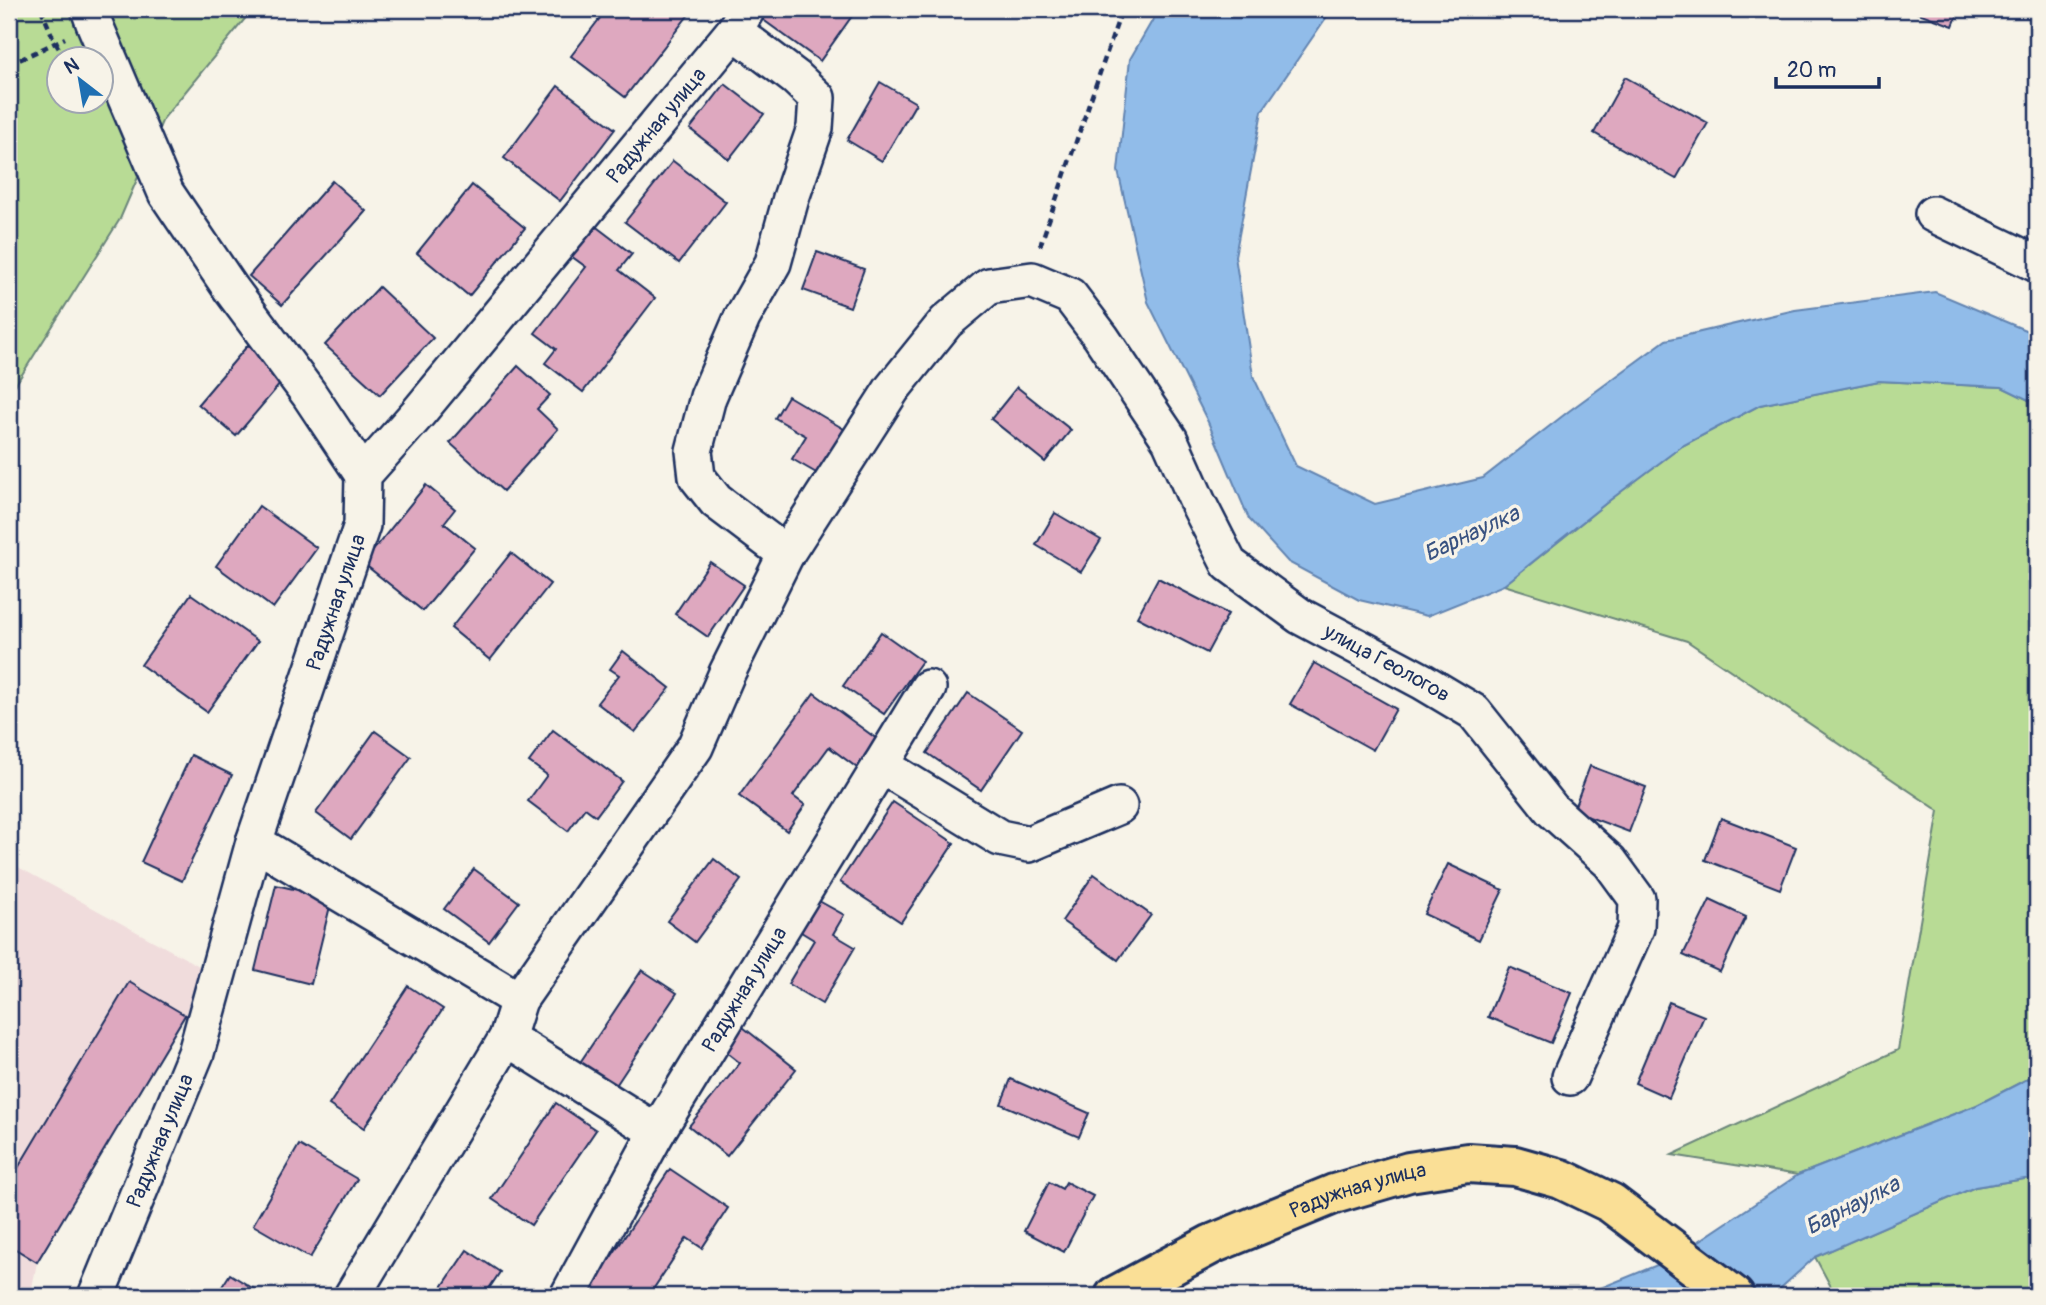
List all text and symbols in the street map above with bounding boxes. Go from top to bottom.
north arrow [46,46,116,116]
scale bar [1776,46,1880,90]
text: N [60,53,84,80]
text: 20 m [1787,57,1836,84]
street label: Радужная улица [601,62,712,189]
water label: Барнаулка [1419,498,1525,568]
street label: Радужная улица [300,531,372,674]
street label: улица Геологов [1318,618,1455,709]
street label: Радужная улица [696,922,793,1057]
street label: Радужная улица [121,1070,200,1212]
street label: Радужная улица [1286,1157,1428,1225]
water label: Барнаулка [1800,1169,1905,1242]

